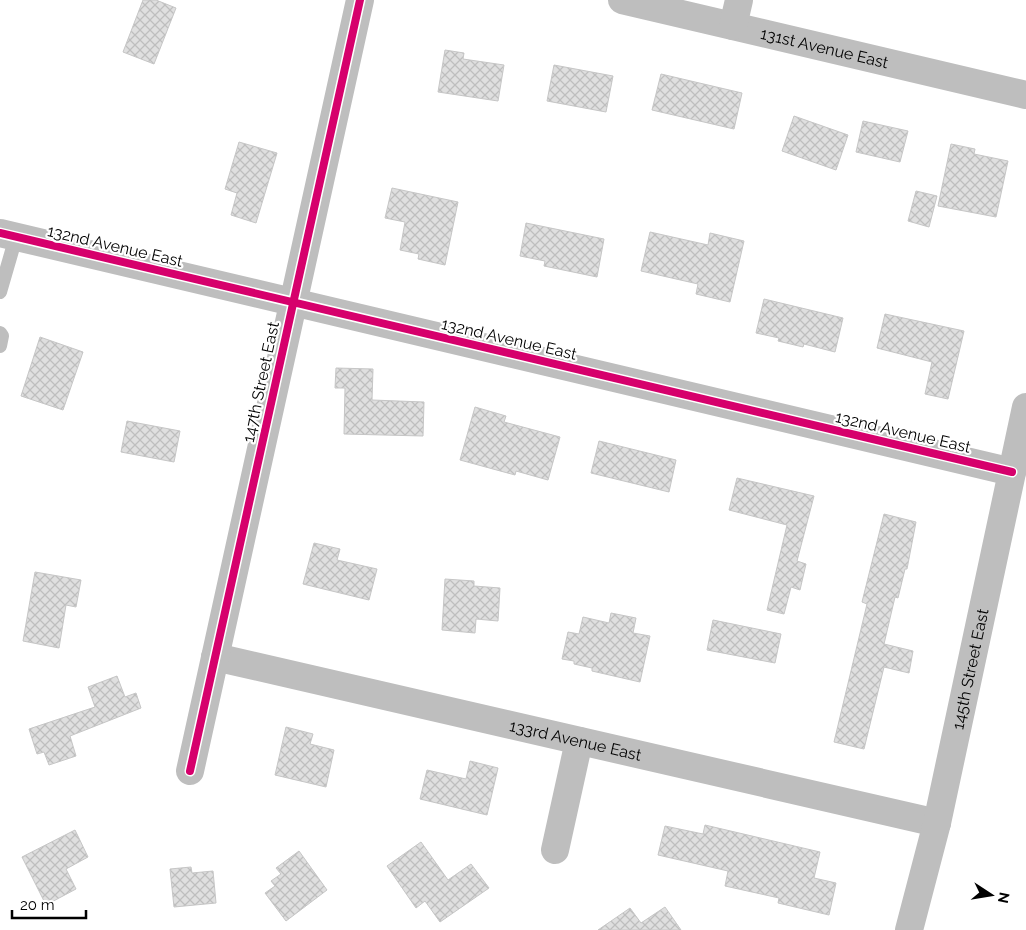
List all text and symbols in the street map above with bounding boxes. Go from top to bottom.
street label: 131st Avenue East [759,23,891,72]
street label: 132nd Avenue East [45,221,185,271]
street label: 132nd Avenue East [439,314,579,364]
street label: 147th Street East [239,319,283,444]
street label: 132nd Avenue East [833,407,973,457]
street label: 145th Street East [948,606,992,731]
street label: 133rd Avenue East [508,716,644,764]
north arrow [966,870,1016,920]
scale bar [12,888,86,920]
text: N [995,891,1013,905]
text: 20 m [20,896,55,914]

